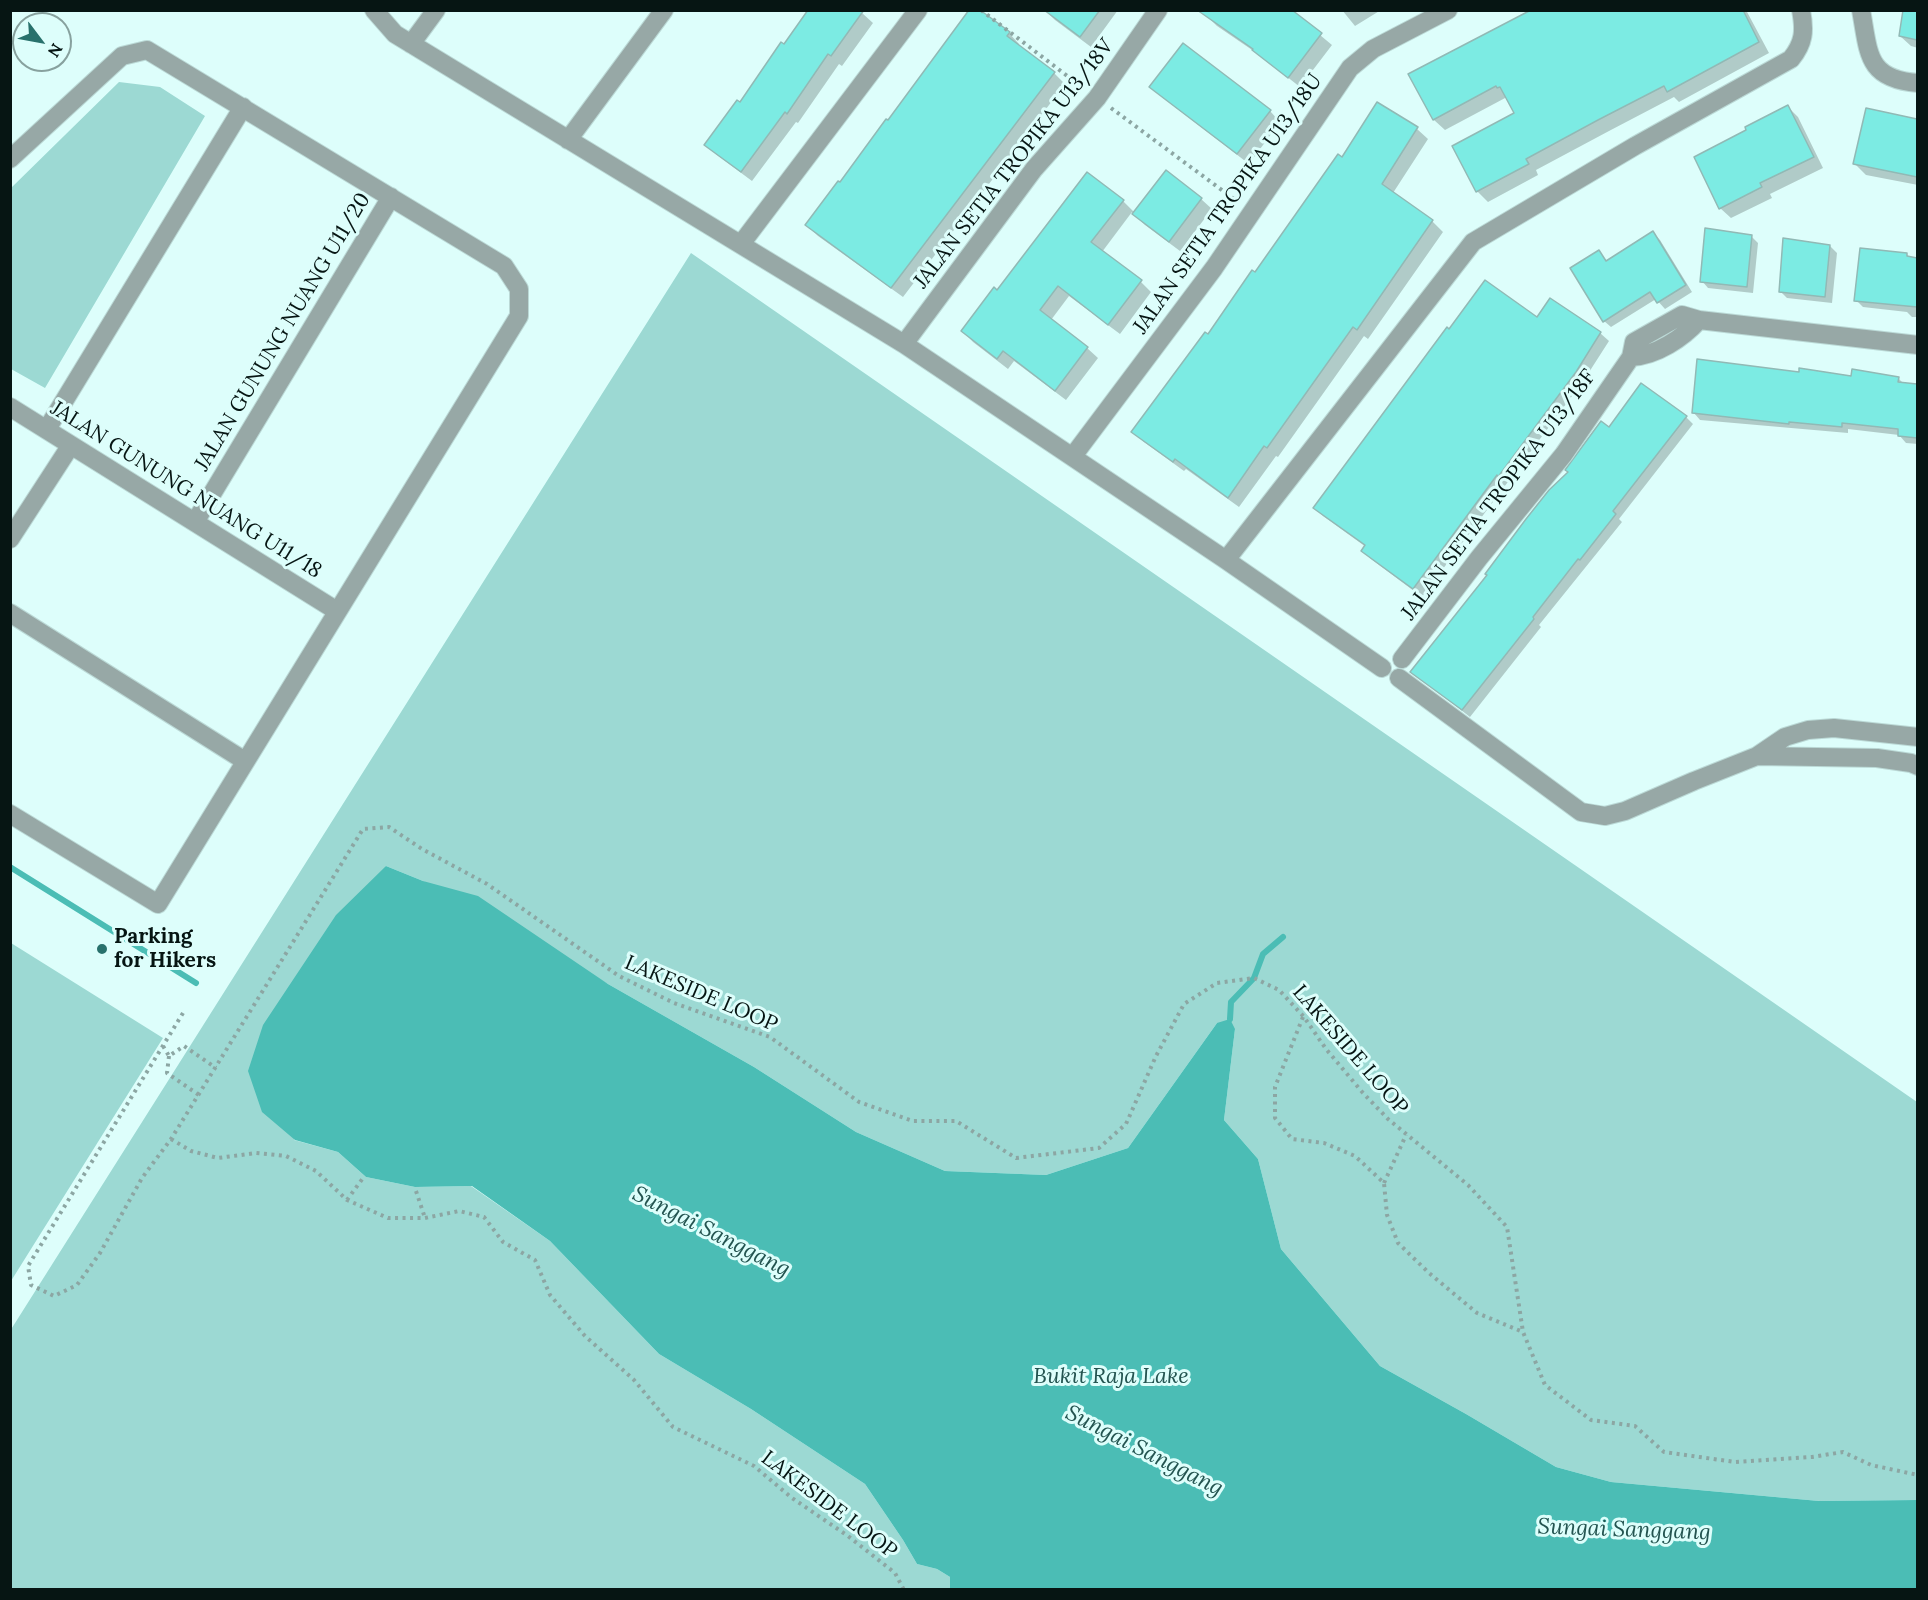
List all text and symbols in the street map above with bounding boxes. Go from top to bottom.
north arrow [12,12,72,72]
street label: JALAN SETIA TROPIKA U13/18V [909,34,1119,294]
text: N [44,40,67,61]
street label: JALAN SETIA TROPIKA U13/18U [1128,69,1328,339]
street label: JALAN GUNUNG NUANG U11/20 [190,188,376,476]
street label: JALAN SETIA TROPIKA U13/18F [1397,365,1601,625]
street label: JALAN GUNUNG NUANG U11/18 [46,396,326,584]
place label: Parking for Hikers [114,924,216,974]
marker: Parking for Hikers [95,942,109,956]
street label: LAKESIDE LOOP [621,950,781,1038]
street label: LAKESIDE LOOP [1287,980,1413,1120]
water label: Sungai Sanggang [628,1181,794,1283]
water label: Bukit Raja Lake [1033,1364,1189,1390]
water label: Sungai Sanggang [1061,1400,1227,1502]
street label: LAKESIDE LOOP [756,1446,902,1564]
water label: Sungai Sanggang [1537,1514,1711,1546]

